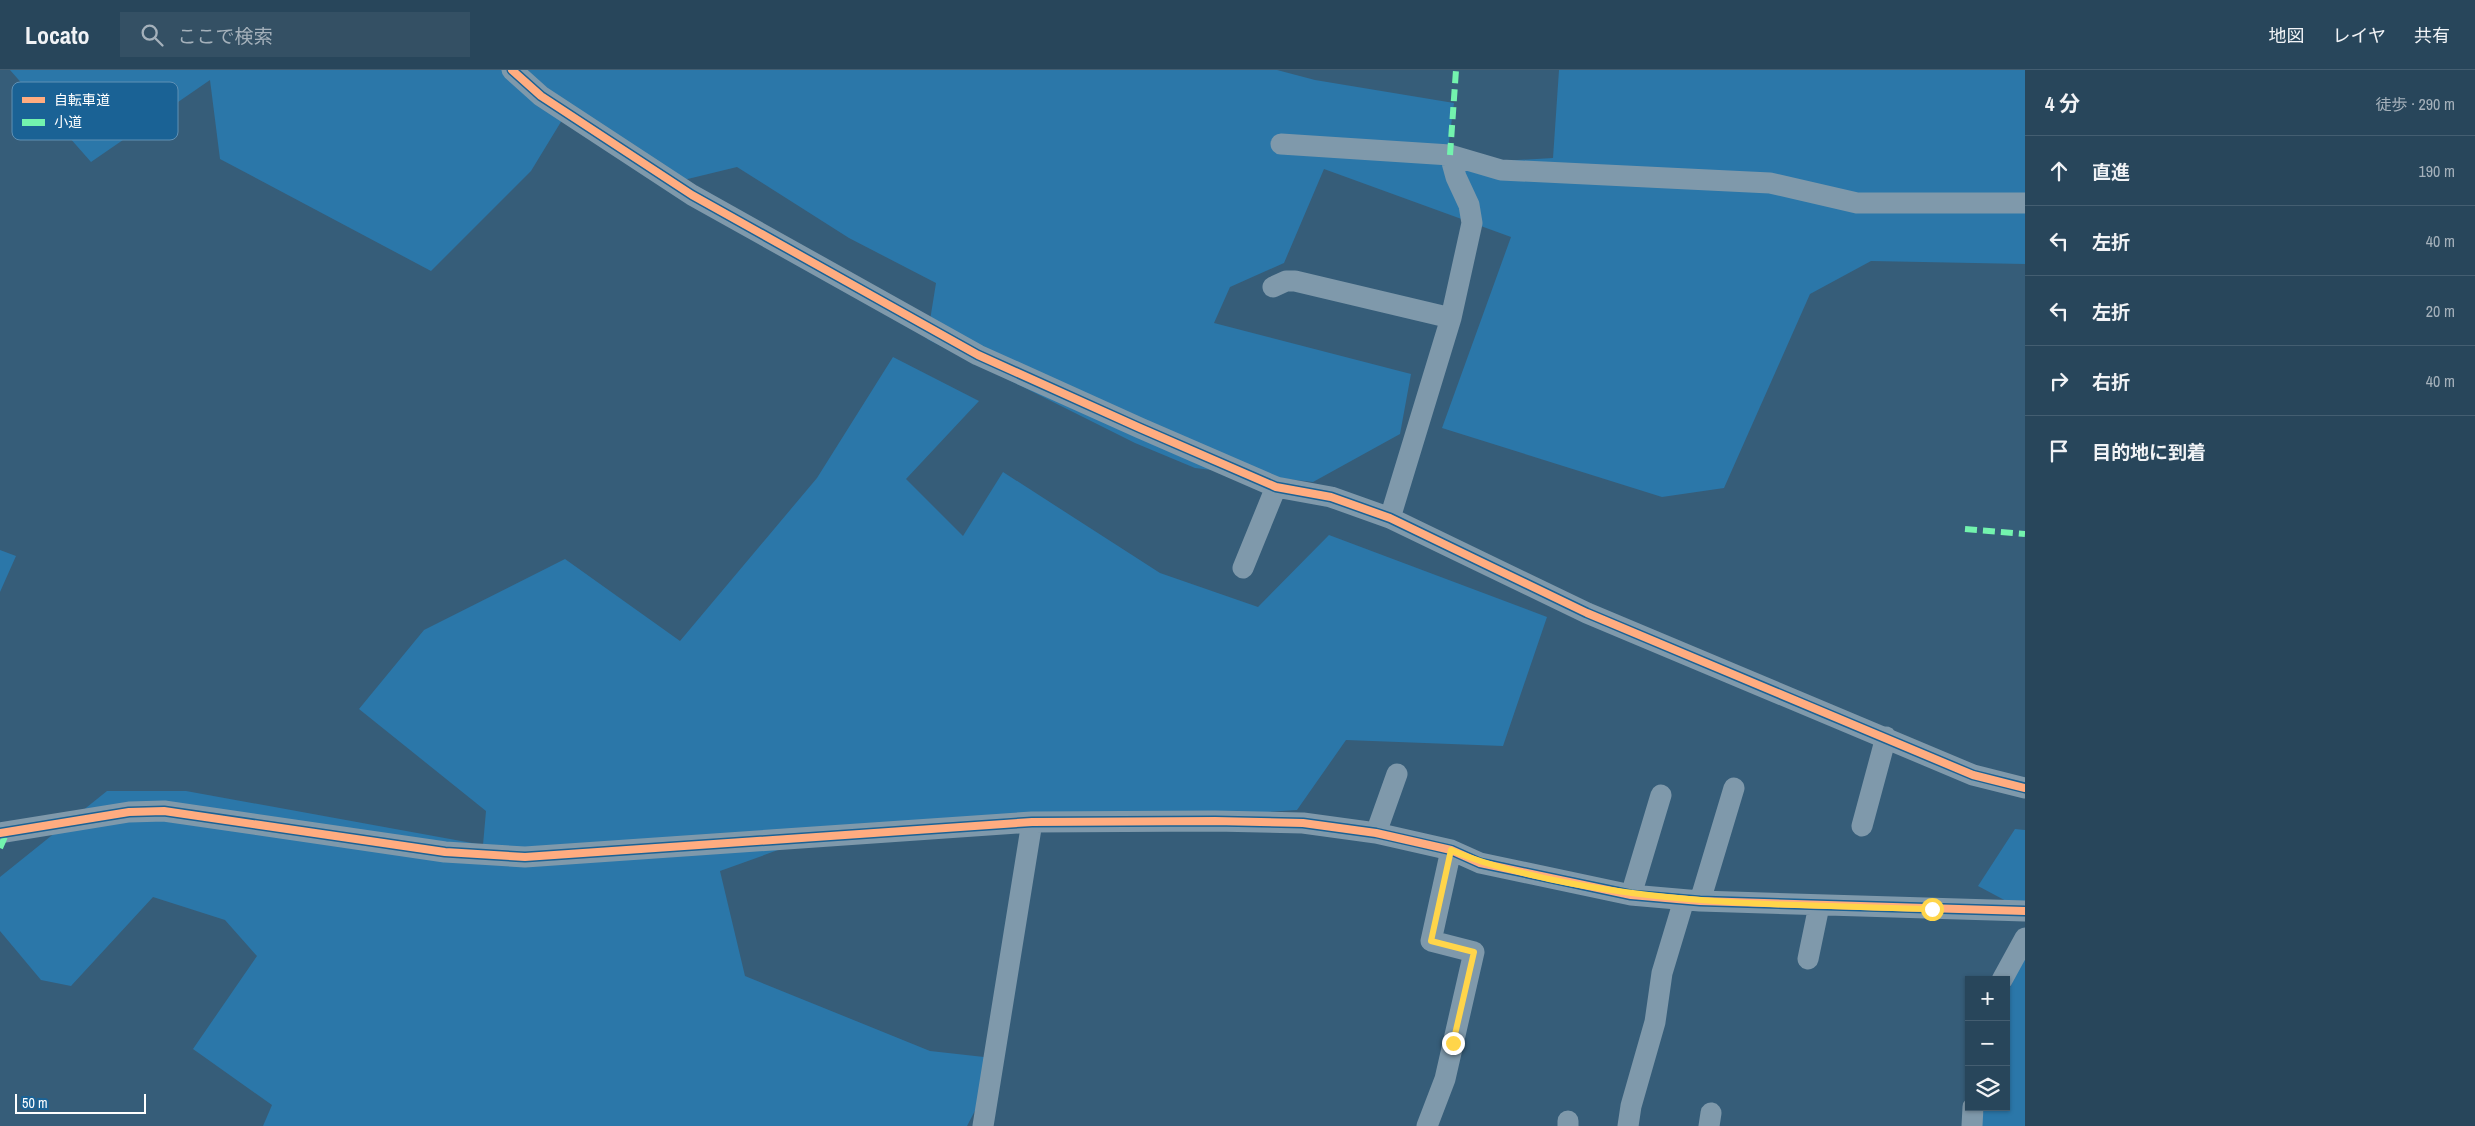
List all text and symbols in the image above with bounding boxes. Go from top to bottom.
search box [120,12,470,57]
text: Locato [25,19,90,51]
icon: search [138,21,166,49]
text: ここで検索 [178,23,273,49]
text: 地図 [2269,23,2305,48]
text: レイヤ [2333,23,2386,48]
text: 共有 [2414,23,2450,48]
legend [12,82,178,140]
text: 4 分 [2045,89,2080,118]
text: 自転車道 [54,91,110,109]
text: 徒歩 · 290 m [2376,93,2455,115]
text: 小道 [54,113,82,131]
icon: ahead [2045,157,2073,185]
text: 直進 [2092,159,2130,185]
text: 190 m [2419,160,2455,182]
icon: left [2045,227,2073,255]
text: 左折 [2092,229,2130,255]
text: 40 m [2426,230,2455,252]
icon: left [2045,297,2073,325]
text: 左折 [2092,299,2130,325]
text: 20 m [2426,300,2455,322]
icon: right [2045,367,2073,395]
text: 右折 [2092,369,2130,395]
text: 40 m [2426,370,2455,392]
icon: arrive [2045,437,2073,465]
text: 目的地に到着 [2092,439,2206,465]
route start [1921,898,1944,921]
map controls [1965,976,2010,1111]
button: + [1965,976,2010,1021]
button: − [1965,1021,2010,1066]
route end [1442,1032,1465,1055]
button: layers [1965,1066,2010,1111]
scale bar [15,1091,146,1114]
text: 50 m [22,1094,48,1112]

